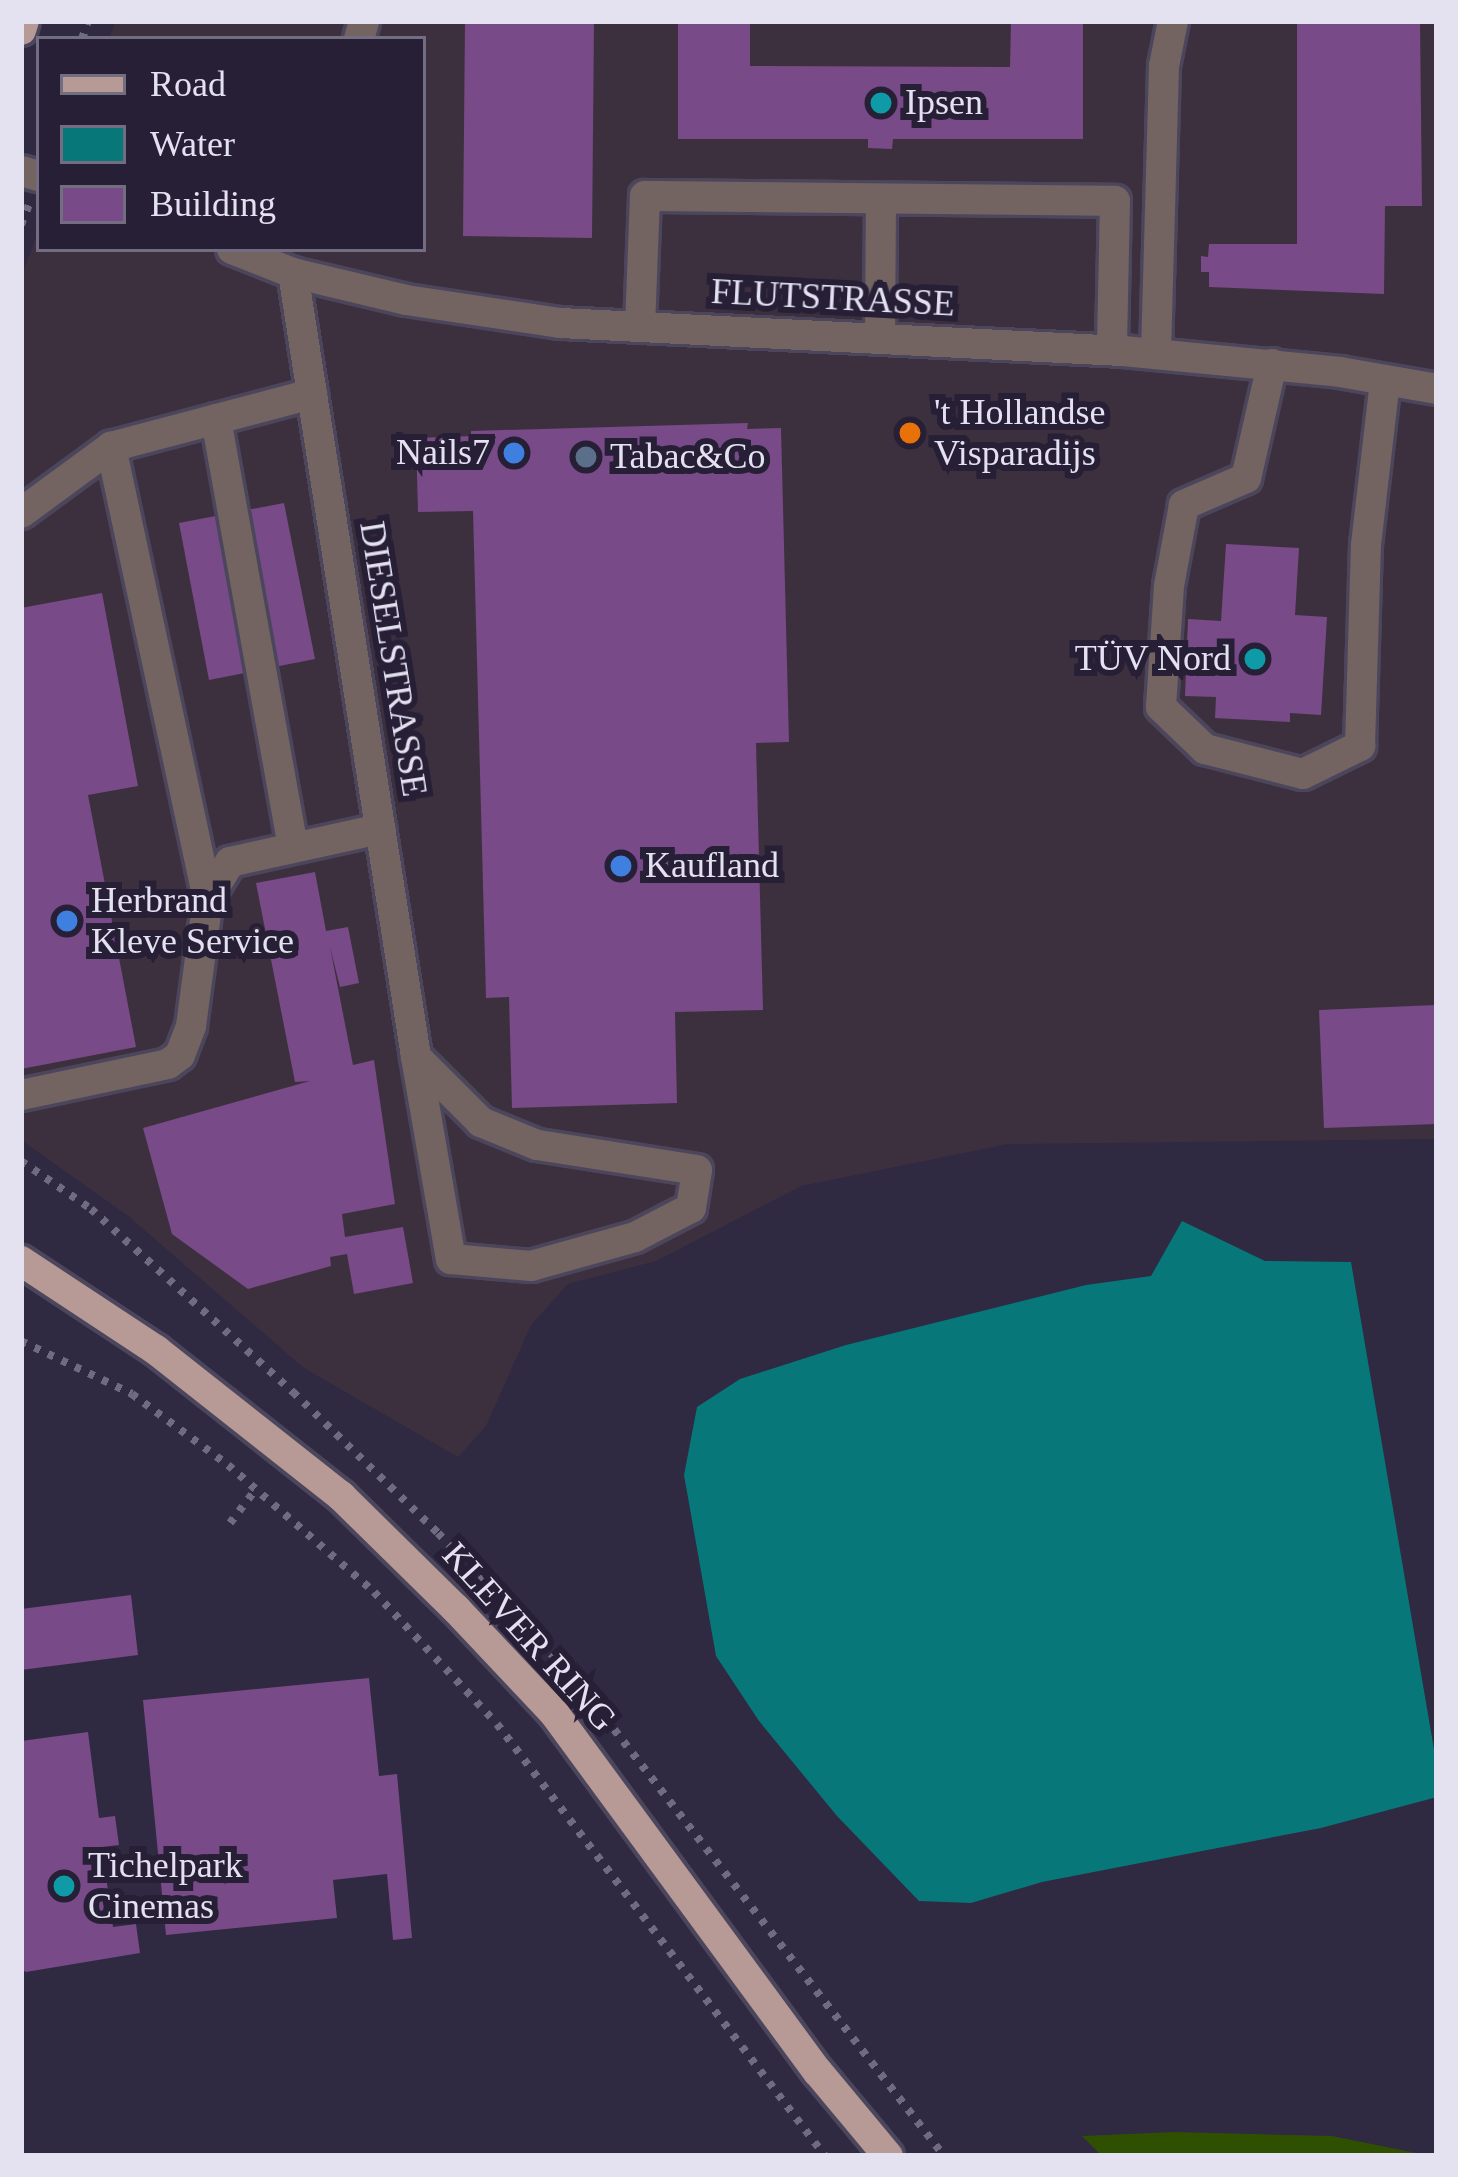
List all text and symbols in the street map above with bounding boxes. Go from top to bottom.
legend [36,36,426,252]
text: Road [150,64,226,104]
place label: Ipsen [905,81,983,125]
marker: Ipsen [868,90,894,116]
text: Water [150,124,235,164]
text: Building [150,184,276,224]
street label: FLUTSTRASSE [710,270,956,326]
place label: 't Hollandse Visparadijs [934,390,1105,475]
marker: 't Hollandse Visparadijs [897,420,923,446]
place label: Nails7 [396,431,490,475]
place label: Tabac&Co [610,435,765,479]
marker: Nails7 [501,440,527,466]
marker: Tabac&Co [573,444,599,470]
street label: DIESELSTRASSE [350,518,436,800]
place label: TÜV Nord [1074,637,1231,681]
marker: TÜV Nord [1242,646,1268,672]
place label: Kaufland [645,844,779,888]
marker: Kaufland [608,853,634,879]
place label: Herbrand Kleve Service [91,878,294,963]
marker: Herbrand Kleve Service [54,908,80,934]
street label: KLEVER RING [433,1534,625,1740]
place label: Tichelpark Cinemas [88,1843,243,1928]
marker: Tichelpark Cinemas [51,1873,77,1899]

